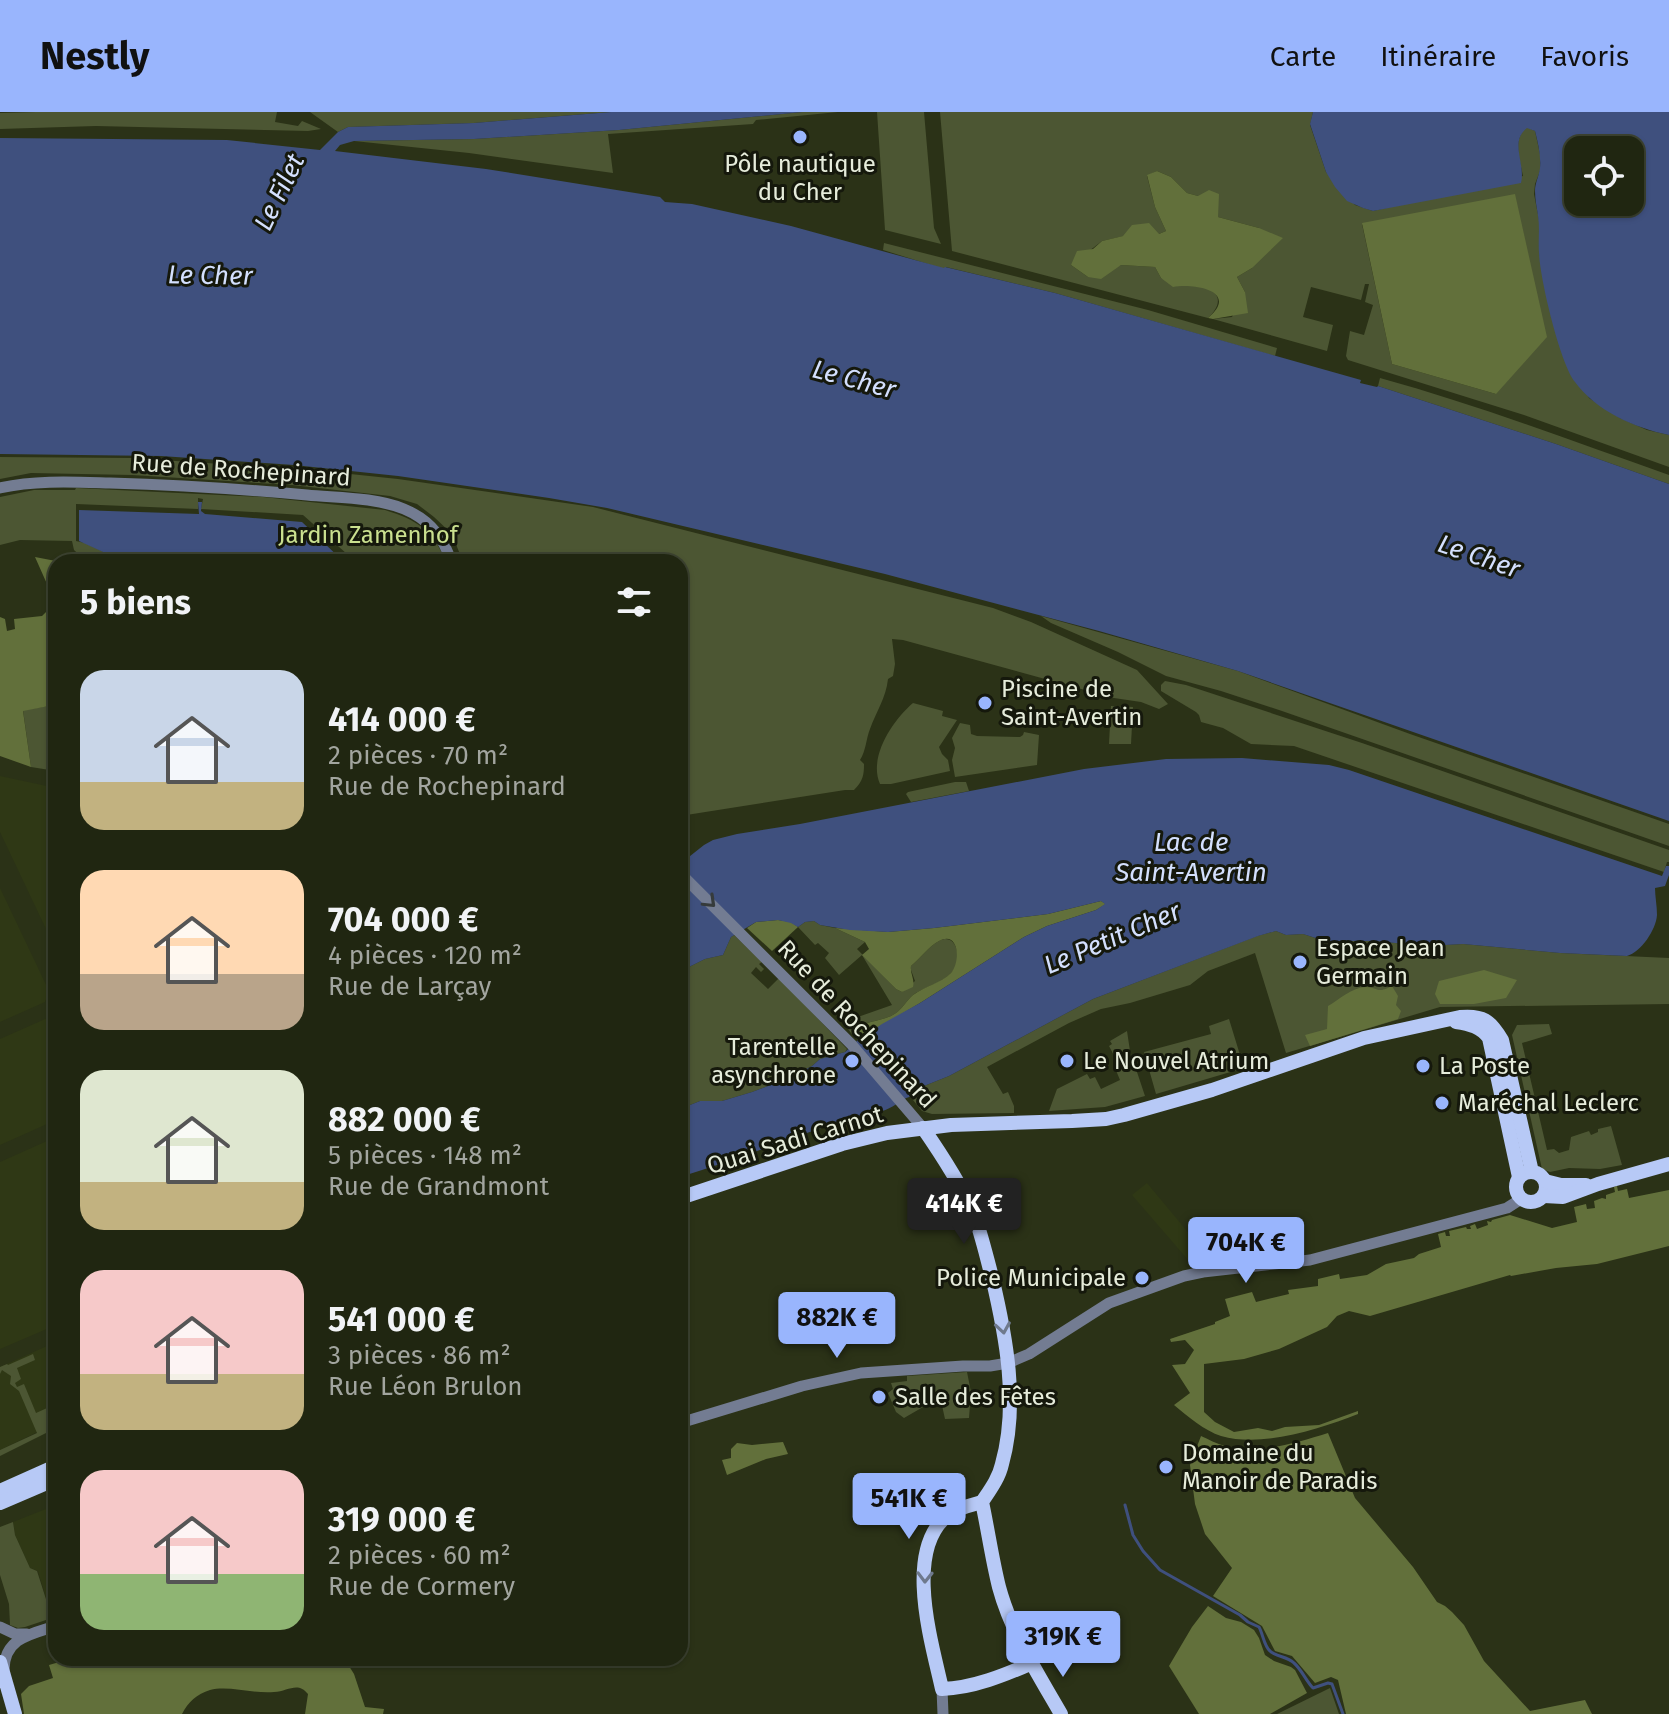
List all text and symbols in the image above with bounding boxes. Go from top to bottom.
text: Nestly [40,33,149,79]
text: Carte [1270,40,1336,73]
text: Itinéraire [1380,40,1496,73]
text: Favoris [1540,40,1629,73]
marker: Pôle nautique du Cher [791,128,809,146]
map controls [1564,136,1644,216]
button: locate [1564,136,1644,216]
water label: Le Filet [248,148,312,236]
place label: Pôle nautique du Cher [724,150,876,206]
water label: Le Cher [167,259,254,292]
water label: Le Cher [809,354,900,406]
street label: Rue de Rochepinard [131,448,351,492]
park label: Jardin Zamenhof [278,521,460,549]
water label: Le Cher [1434,528,1525,585]
icon: filters [612,580,656,624]
text: 5 biens [80,582,191,623]
place label: Piscine de Saint-Avertin [1001,675,1142,731]
marker: Piscine de Saint-Avertin [976,694,994,712]
text: 414 000 € [328,699,476,740]
icon: home [144,702,240,798]
text: 2 pièces · 70 m² [328,740,508,771]
text: Rue de Rochepinard [328,771,566,802]
water label: Lac de Saint-Avertin [1114,827,1267,888]
one-way arrow [701,893,715,908]
water label: Le Petit Cher [1039,895,1186,981]
text: 704 000 € [328,899,479,940]
icon: home [144,902,240,998]
street label: Rue de Rochepinard [772,934,942,1114]
place label: Espace Jean Germain [1316,934,1445,990]
text: 4 pièces · 120 m² [328,940,522,971]
marker: Espace Jean Germain [1291,953,1309,971]
text: Rue de Larçay [328,971,491,1002]
place label: Tarentelle asynchrone [711,1033,836,1089]
place label: Le Nouvel Atrium [1083,1047,1269,1075]
marker: Tarentelle asynchrone [843,1052,861,1070]
marker: Le Nouvel Atrium [1058,1052,1076,1070]
place label: La Poste [1439,1052,1530,1080]
marker: La Poste [1414,1057,1432,1075]
place label: Maréchal Leclerc [1458,1089,1639,1117]
marker: Maréchal Leclerc [1433,1094,1451,1112]
text: 882 000 € [328,1099,481,1140]
street label: Quai Sadi Carnot [704,1100,887,1180]
icon: home [144,1102,240,1198]
text: 5 pièces · 148 m² [328,1140,522,1171]
text: Rue de Grandmont [328,1171,549,1202]
pin: 414K € [899,1178,1029,1246]
text: 414K € [925,1188,1003,1219]
pin: 704K € [1181,1217,1311,1285]
text: 704K € [1206,1227,1286,1258]
place label: Police Municipale [936,1264,1126,1292]
marker: Police Municipale [1133,1269,1151,1287]
pin: 882K € [772,1292,902,1360]
text: 541 000 € [328,1299,475,1340]
icon: home [144,1302,240,1398]
text: 882K € [796,1302,878,1333]
one-way arrow [994,1321,1011,1335]
text: 3 pièces · 86 m² [328,1340,511,1371]
text: Rue Léon Brulon [328,1371,523,1402]
place label: Salle des Fêtes [895,1383,1056,1411]
marker: Salle des Fêtes [870,1388,888,1406]
place label: Domaine du Manoir de Paradis [1182,1439,1377,1495]
marker: Domaine du Manoir de Paradis [1157,1458,1175,1476]
pin: 541K € [844,1473,974,1541]
text: 541K € [871,1483,947,1514]
text: 319 000 € [328,1499,476,1540]
icon: home [144,1502,240,1598]
text: 2 pièces · 60 m² [328,1540,511,1571]
text: Rue de Cormery [328,1571,515,1602]
one-way arrow [916,1571,934,1584]
pin: 319K € [998,1611,1128,1679]
text: 319K € [1024,1621,1102,1652]

